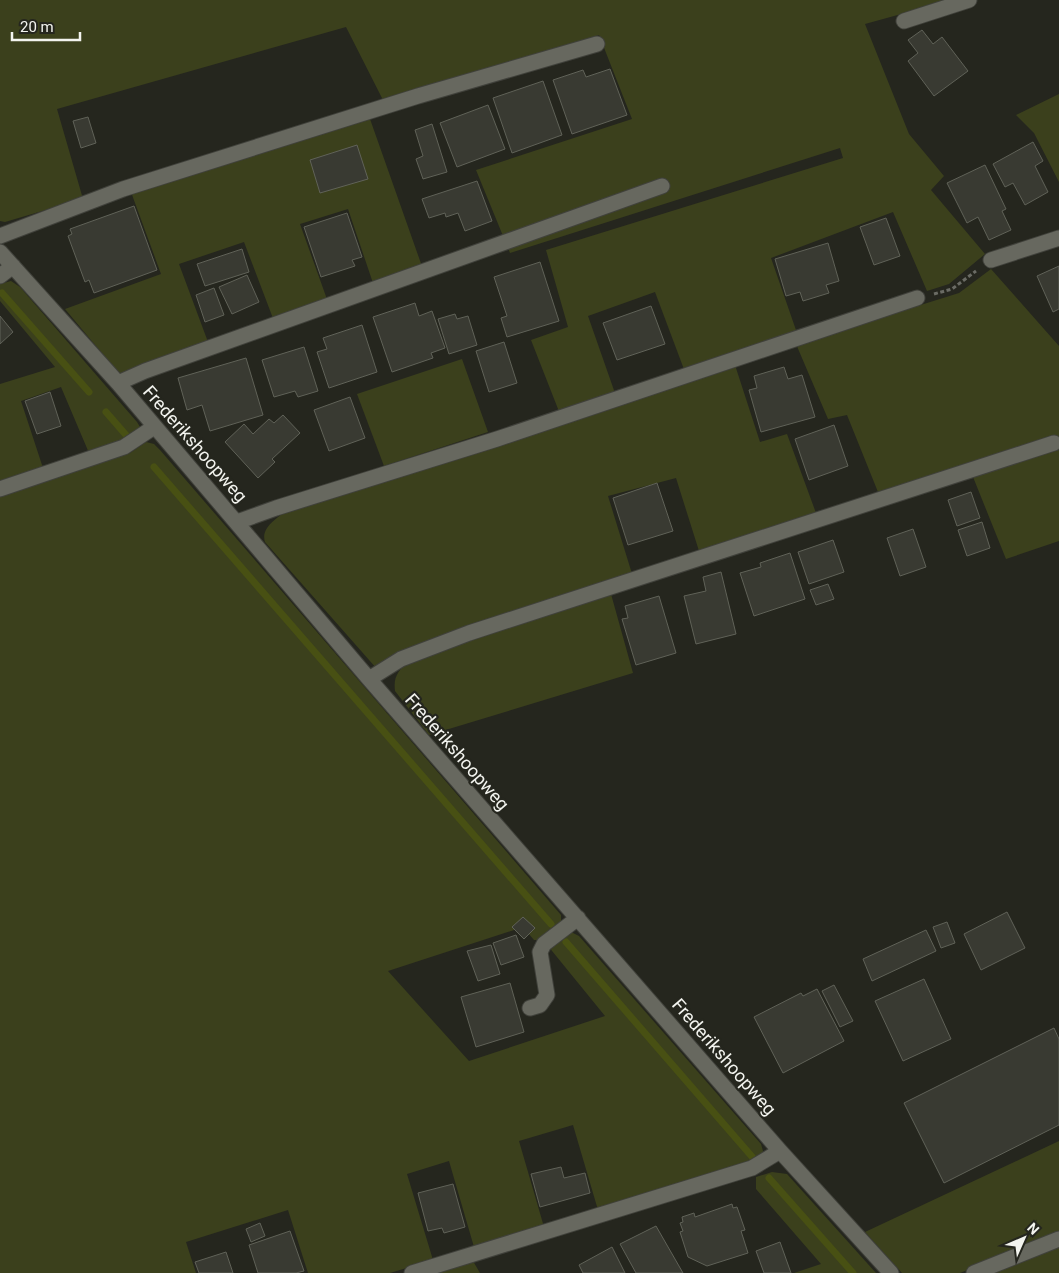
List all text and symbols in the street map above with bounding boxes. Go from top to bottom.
scale bar [12,10,80,42]
text: 20 m [20,18,54,36]
street label: Frederikshoopweg [139,381,252,506]
street label: Frederikshoopweg [401,689,514,814]
street label: Frederikshoopweg [668,994,781,1119]
north arrow [999,1213,1049,1263]
text: N [1024,1220,1042,1238]

